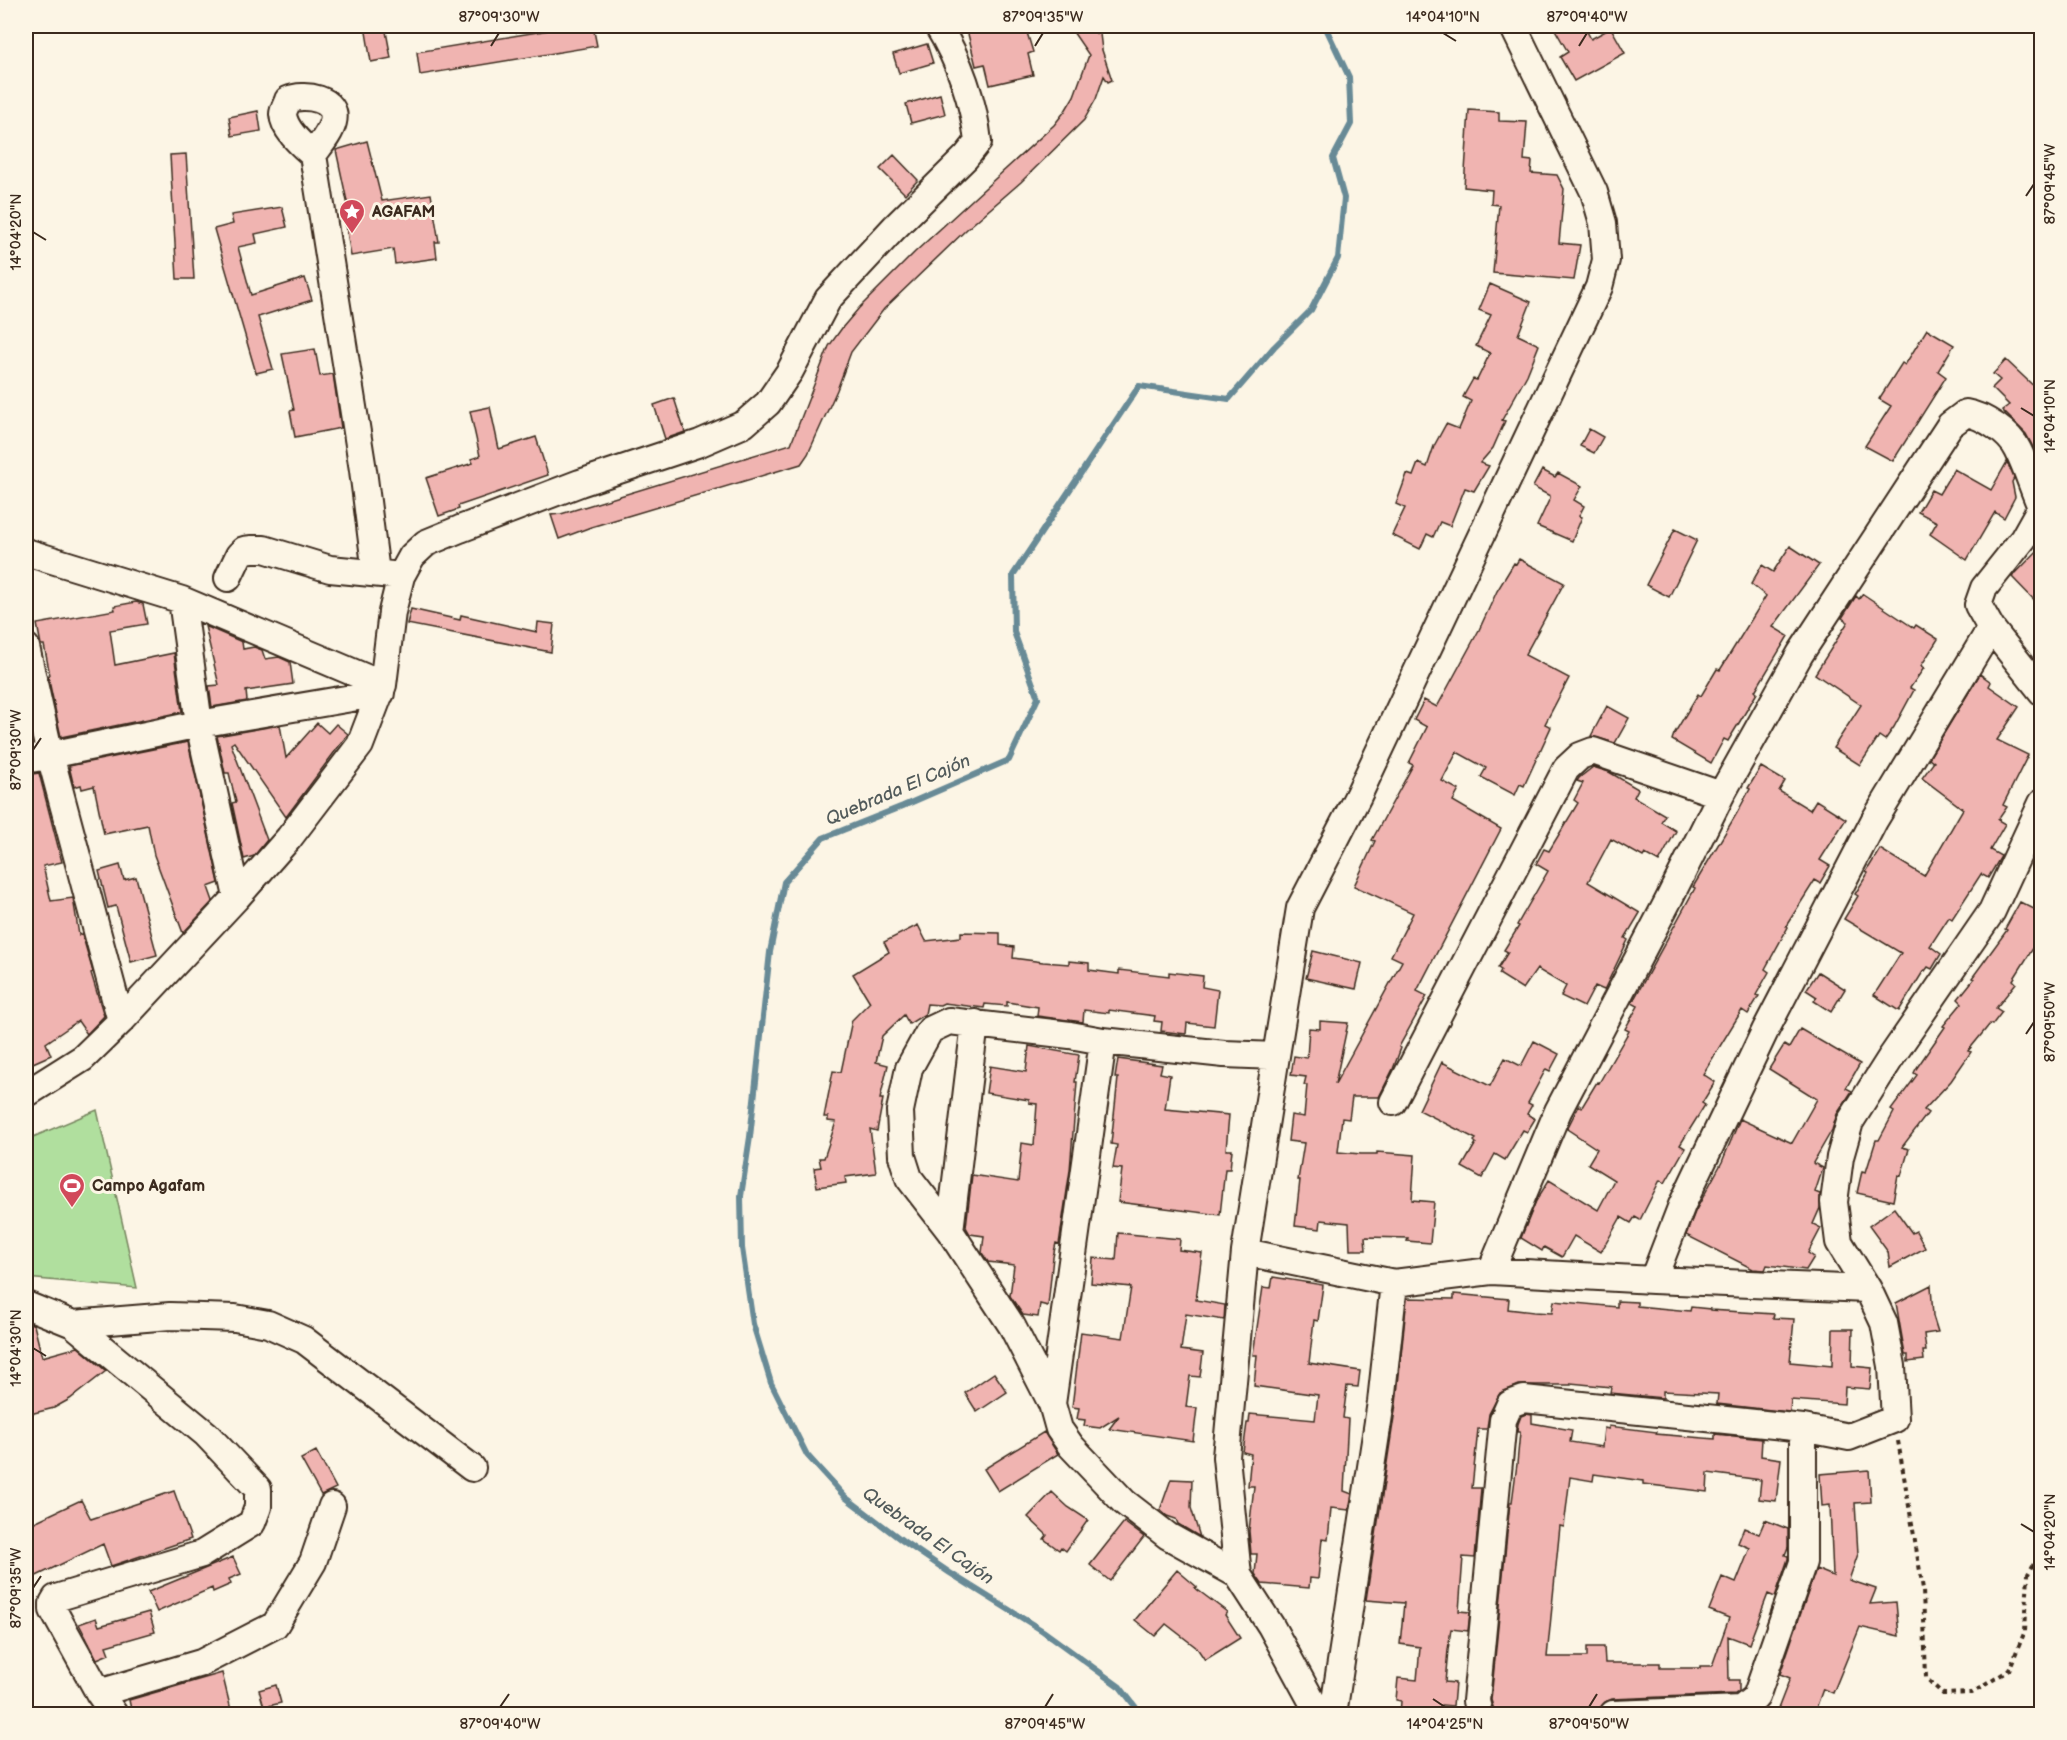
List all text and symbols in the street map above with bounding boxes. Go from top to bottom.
text: 87°09'30"W [458,8,540,27]
text: 87°09'35"W [1003,8,1084,27]
text: 14°04'10"N [1406,8,1480,27]
text: 87°09'40"W [1546,8,1628,27]
text: 87°09'45"W [2041,143,2060,224]
text: 14°04'20"N [7,193,26,271]
place icon: AGAFAM [337,197,367,235]
place label: AGAFAM [371,203,435,222]
text: 14°04'10"N [2041,379,2060,453]
text: 87°09'30"W [7,709,26,791]
water label: Quebrada El Cajón [822,750,974,830]
text: 87°09'50"W [2041,981,2060,1062]
sports icon: Campo Agafam [57,1171,87,1209]
place label: Campo Agafam [92,1177,205,1196]
text: 14°04'30"N [7,1309,26,1387]
water label: Quebrada El Cajón [858,1483,998,1589]
text: 14°04'20"N [2041,1493,2060,1571]
text: 87°09'35"W [7,1547,26,1628]
text: 87°09'40"W [459,1715,541,1734]
text: 87°09'45"W [1005,1715,1086,1734]
text: 14°04'25"N [1407,1715,1483,1734]
text: 87°09'50"W [1549,1715,1630,1734]

